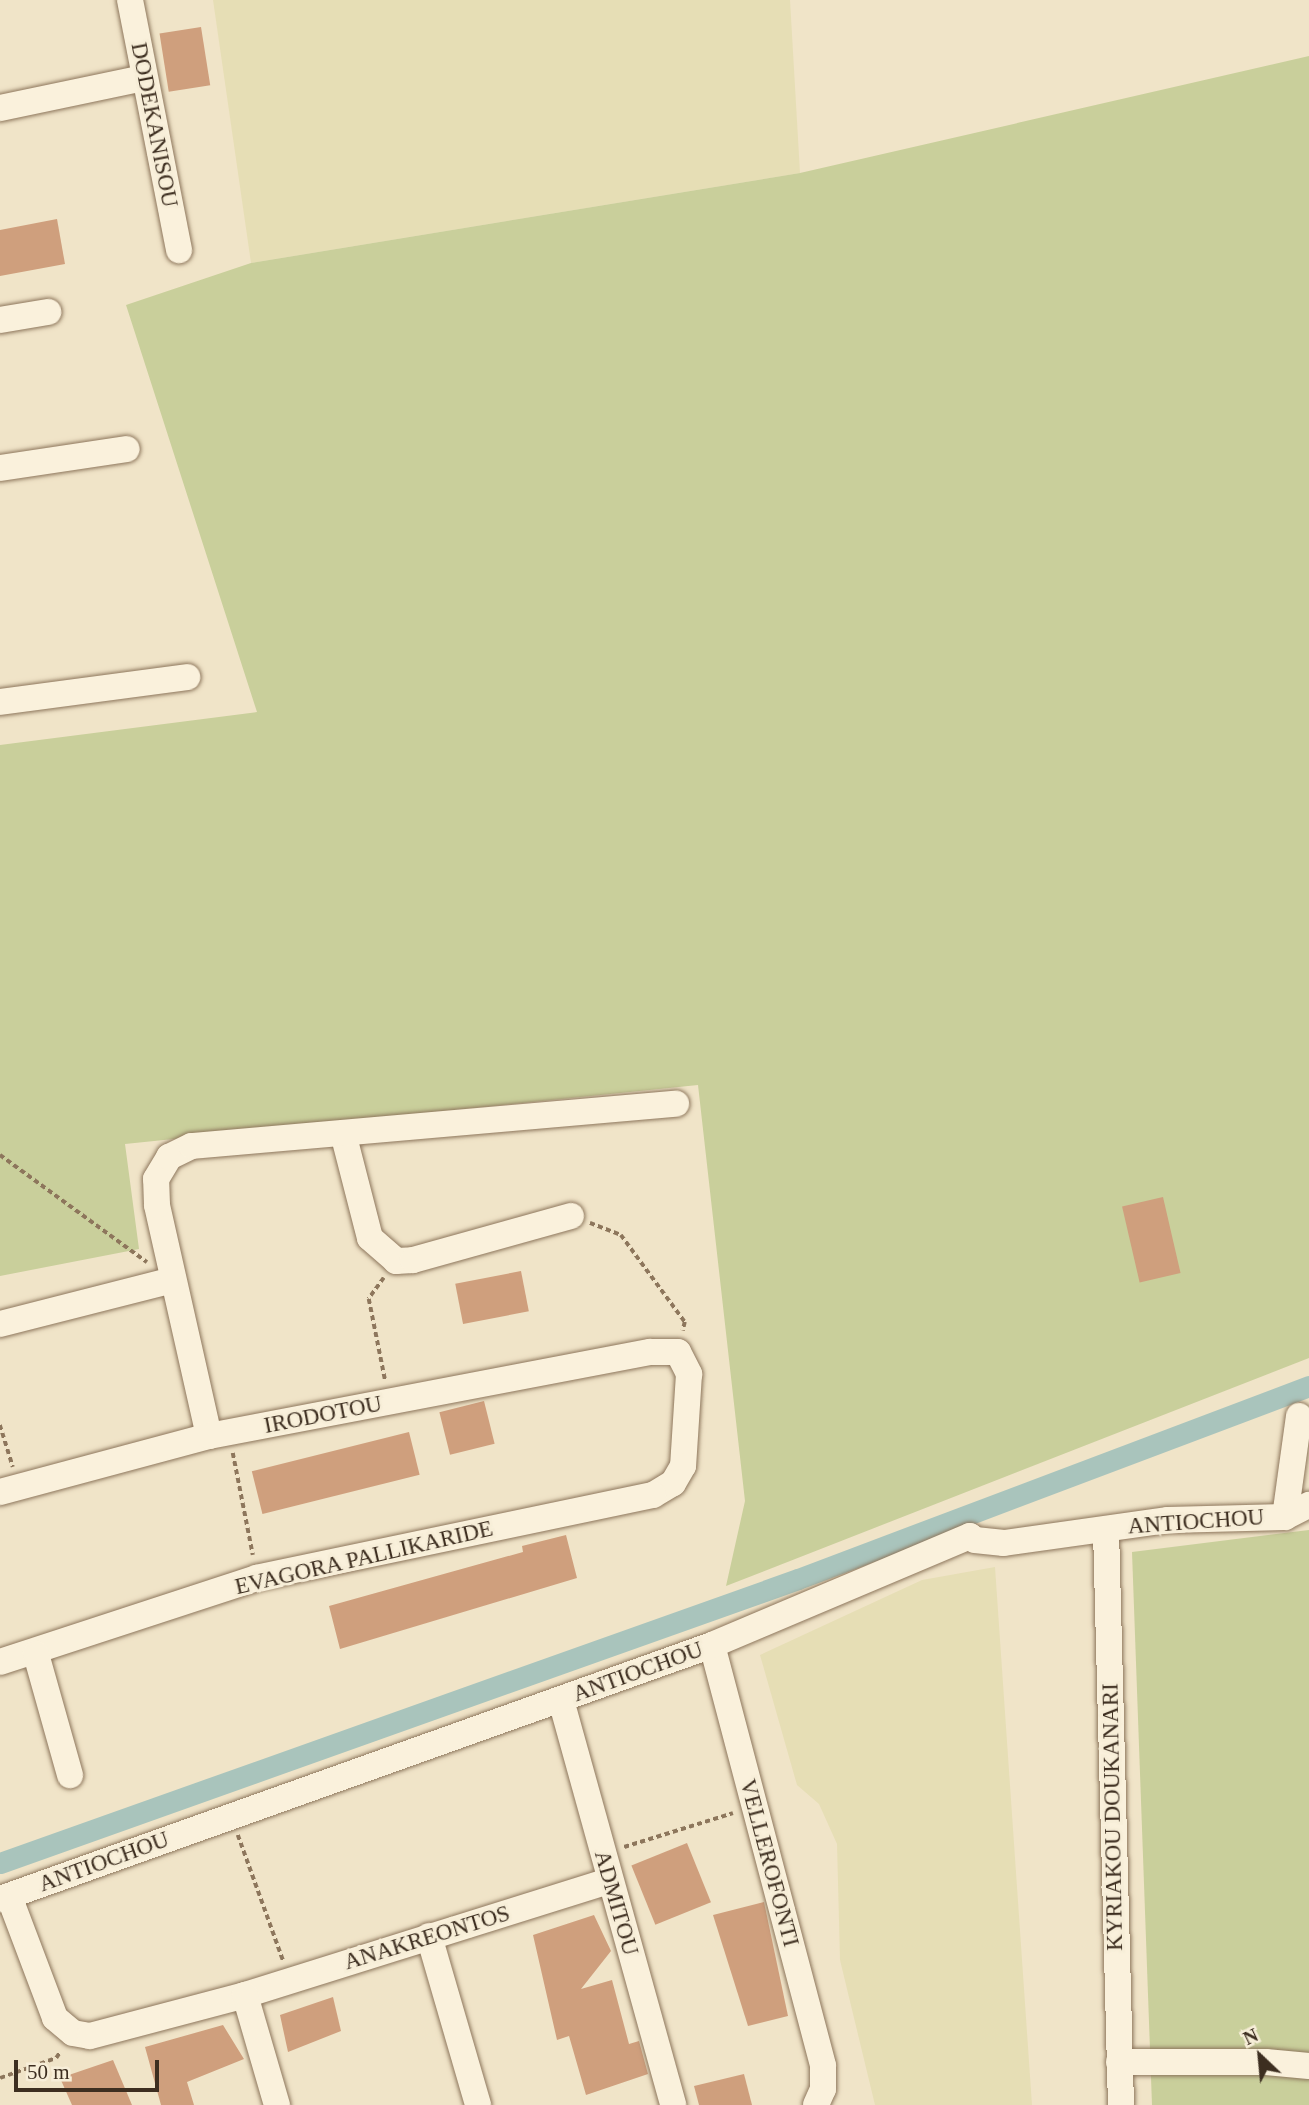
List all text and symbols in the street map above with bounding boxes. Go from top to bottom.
street label: DODEKANISOU [124,40,184,210]
street label: IRODOTOU [262,1390,384,1440]
street label: ANTIOCHOU [1127,1503,1265,1541]
street label: EVAGORA PALLIKARIDE [232,1515,496,1601]
street label: ANTIOCHOU [569,1636,707,1708]
street label: KYRIAKOU DOUKANARI [1097,1683,1129,1951]
street label: VELLEROFONTI [733,1776,805,1950]
street label: ANTIOCHOU [35,1826,173,1898]
street label: ADMITOU [588,1847,644,1959]
street label: ANAKREONTOS [341,1900,513,1976]
north arrow [1225,2021,1295,2091]
text: N [1240,2024,1261,2049]
scale bar [18,2046,163,2090]
text: 50 m [27,2060,70,2084]

